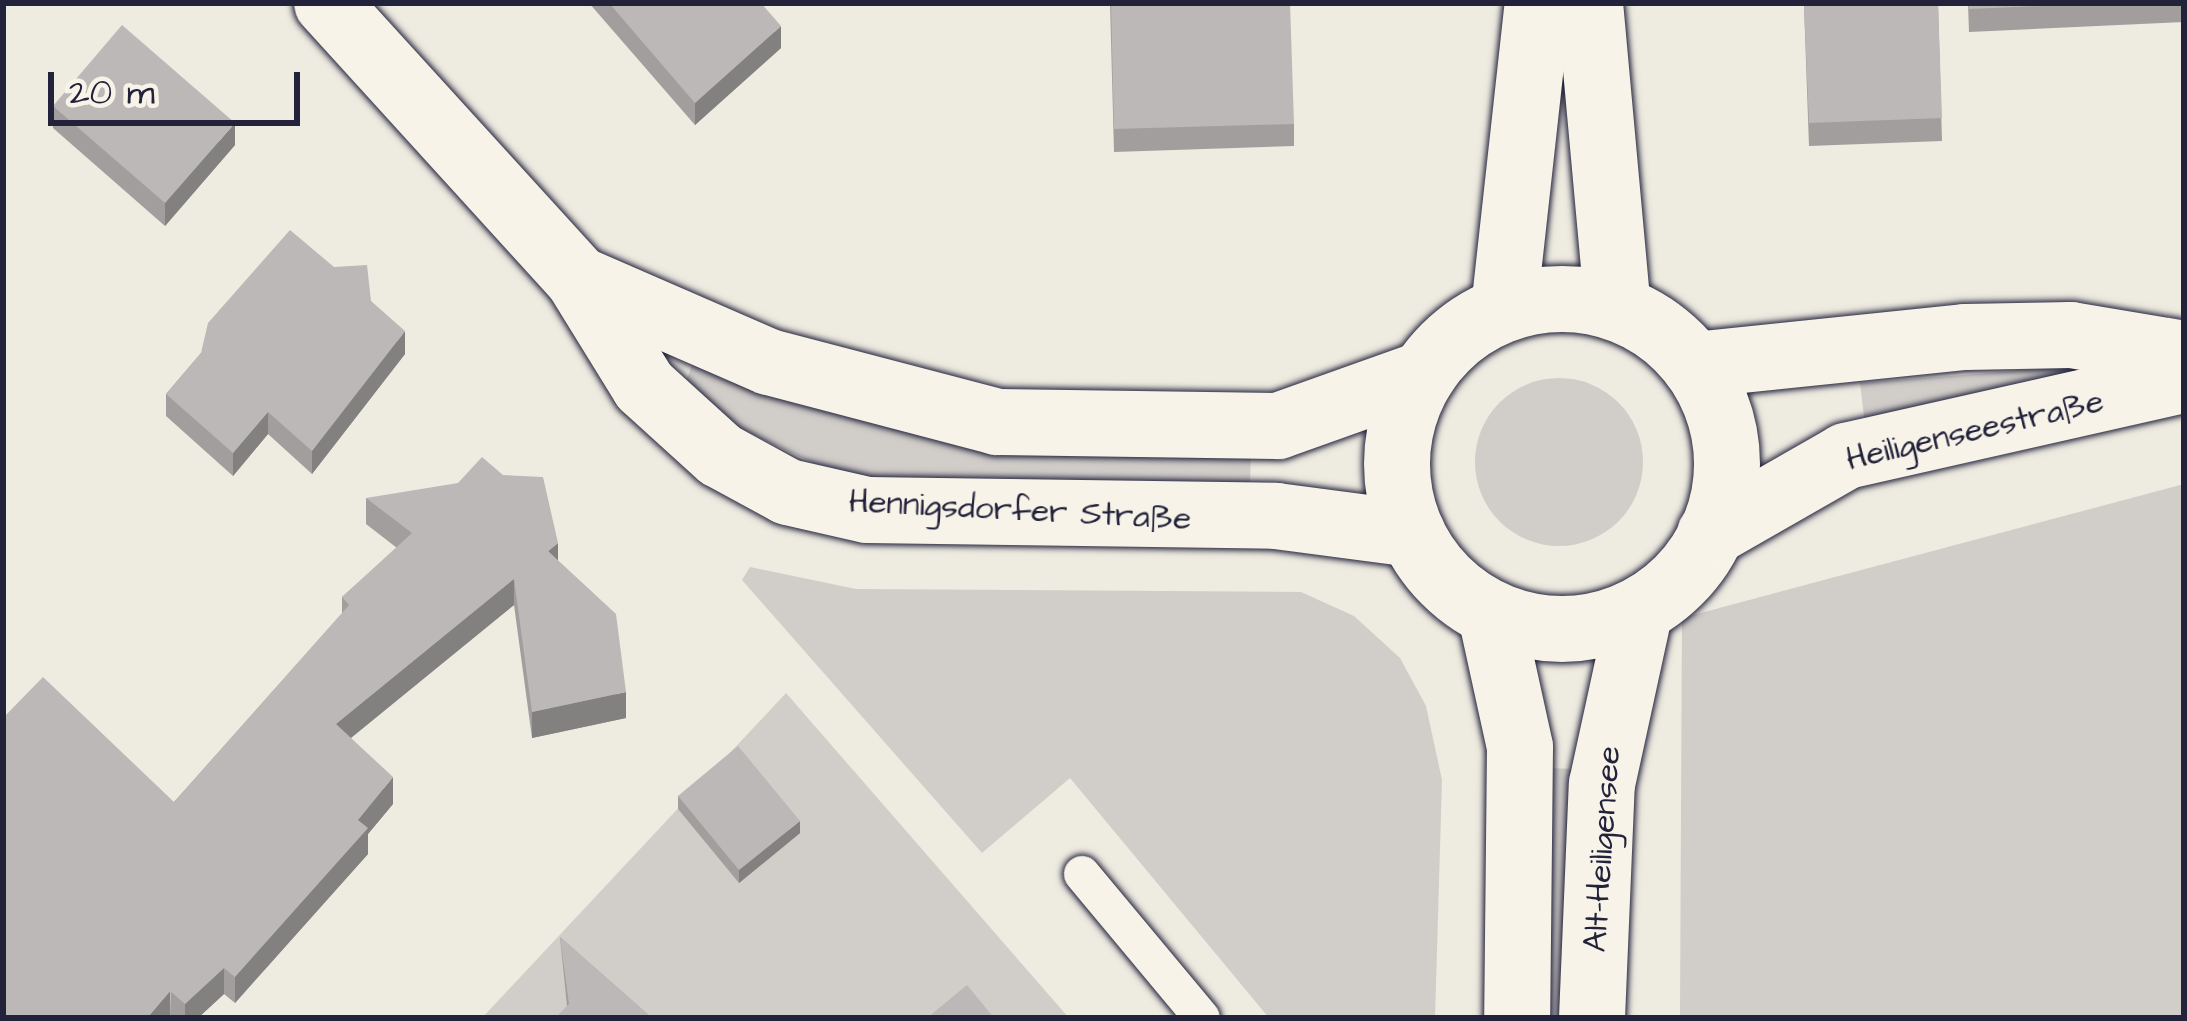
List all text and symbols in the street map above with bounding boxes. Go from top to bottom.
scale bar [54,48,306,122]
text: 20 m [69,67,155,118]
street label: Heiligenseestraße [1842,382,2108,480]
street label: Hennigsdorfer Straße [848,482,1192,540]
street label: Alt-Heiligensee [1576,745,1630,953]

